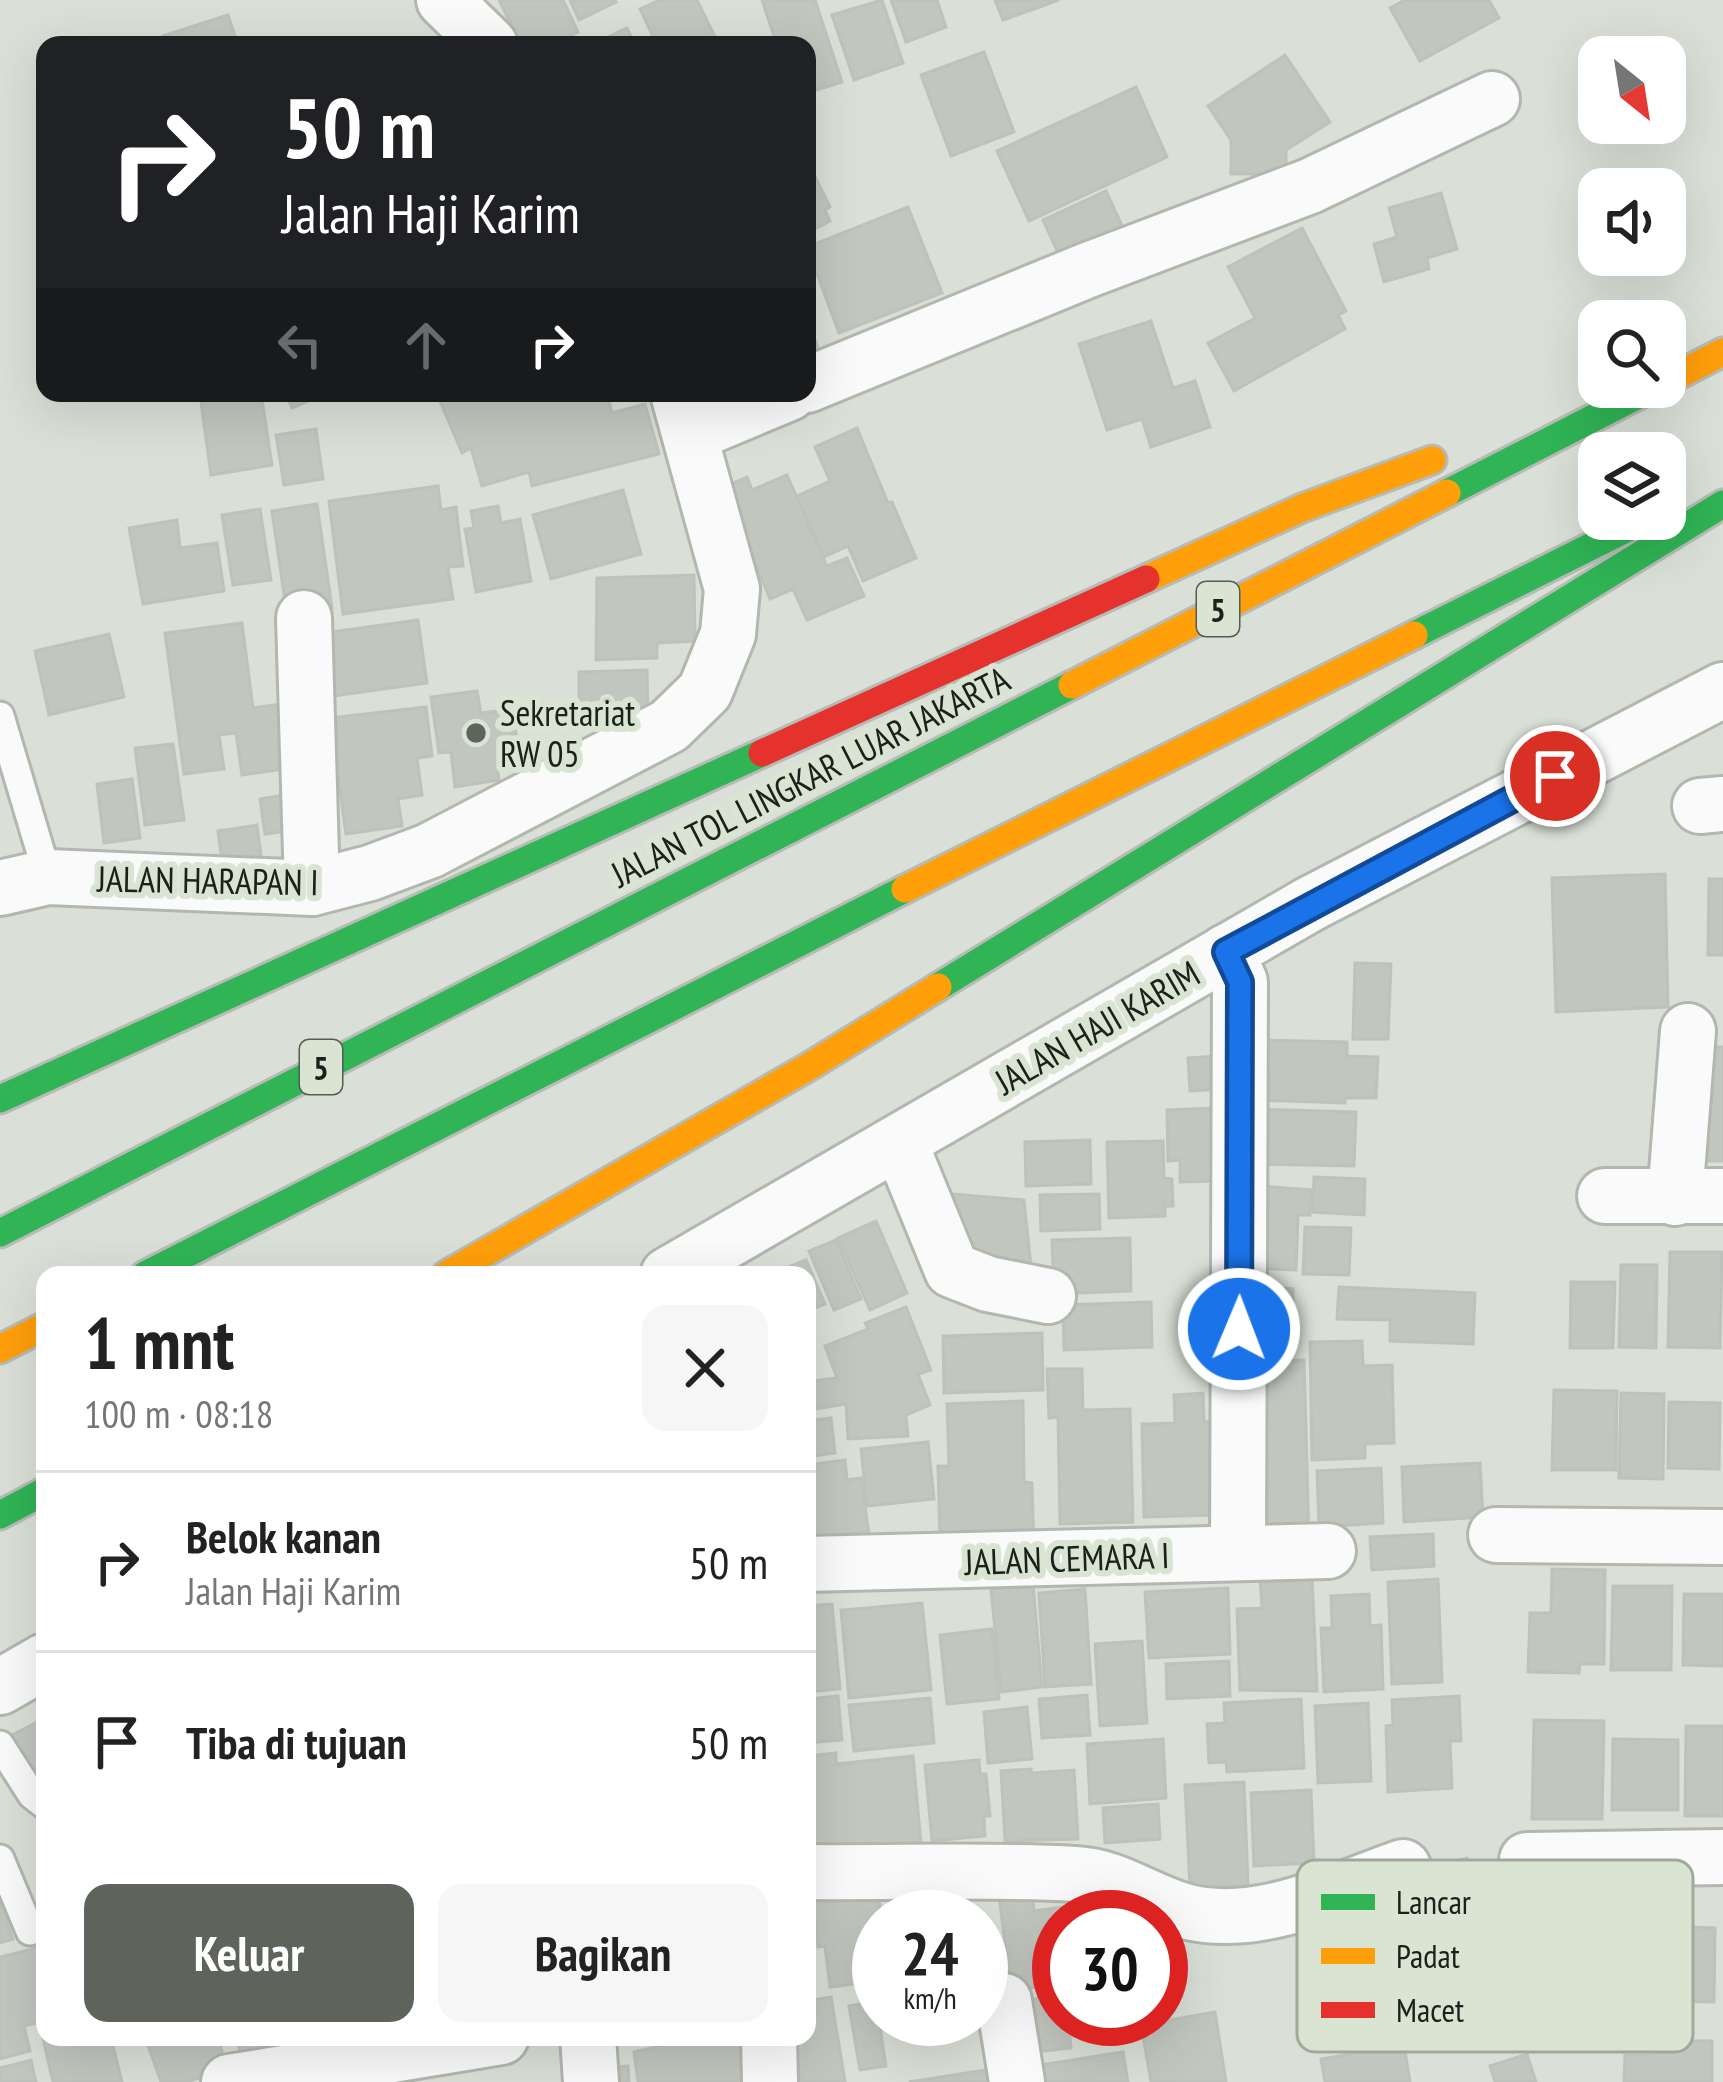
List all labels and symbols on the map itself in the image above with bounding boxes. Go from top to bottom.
north arrow [1578,36,1686,144]
road number: 5 [1197,582,1239,636]
street label: JALAN TOL LINGKAR LUAR JAKARTA [602,655,1017,898]
place label: Sekretariat RW 05 [500,689,635,777]
marker: Sekretariat RW 05 [463,720,489,746]
pin [1504,725,1606,827]
street label: JALAN HARAPAN I [96,855,319,905]
street label: JALAN HAJI KARIM [985,950,1208,1105]
road number: 5 [300,1040,342,1094]
position arrow [1176,1266,1302,1392]
street label: JALAN CEMARA I [963,1531,1170,1585]
legend [1297,1860,1693,2052]
text: Lancar [1396,1880,1471,1923]
speed limit sign: 30 [1032,1890,1188,2046]
text: Padat [1396,1934,1460,1977]
text: Macet [1396,1988,1464,2031]

